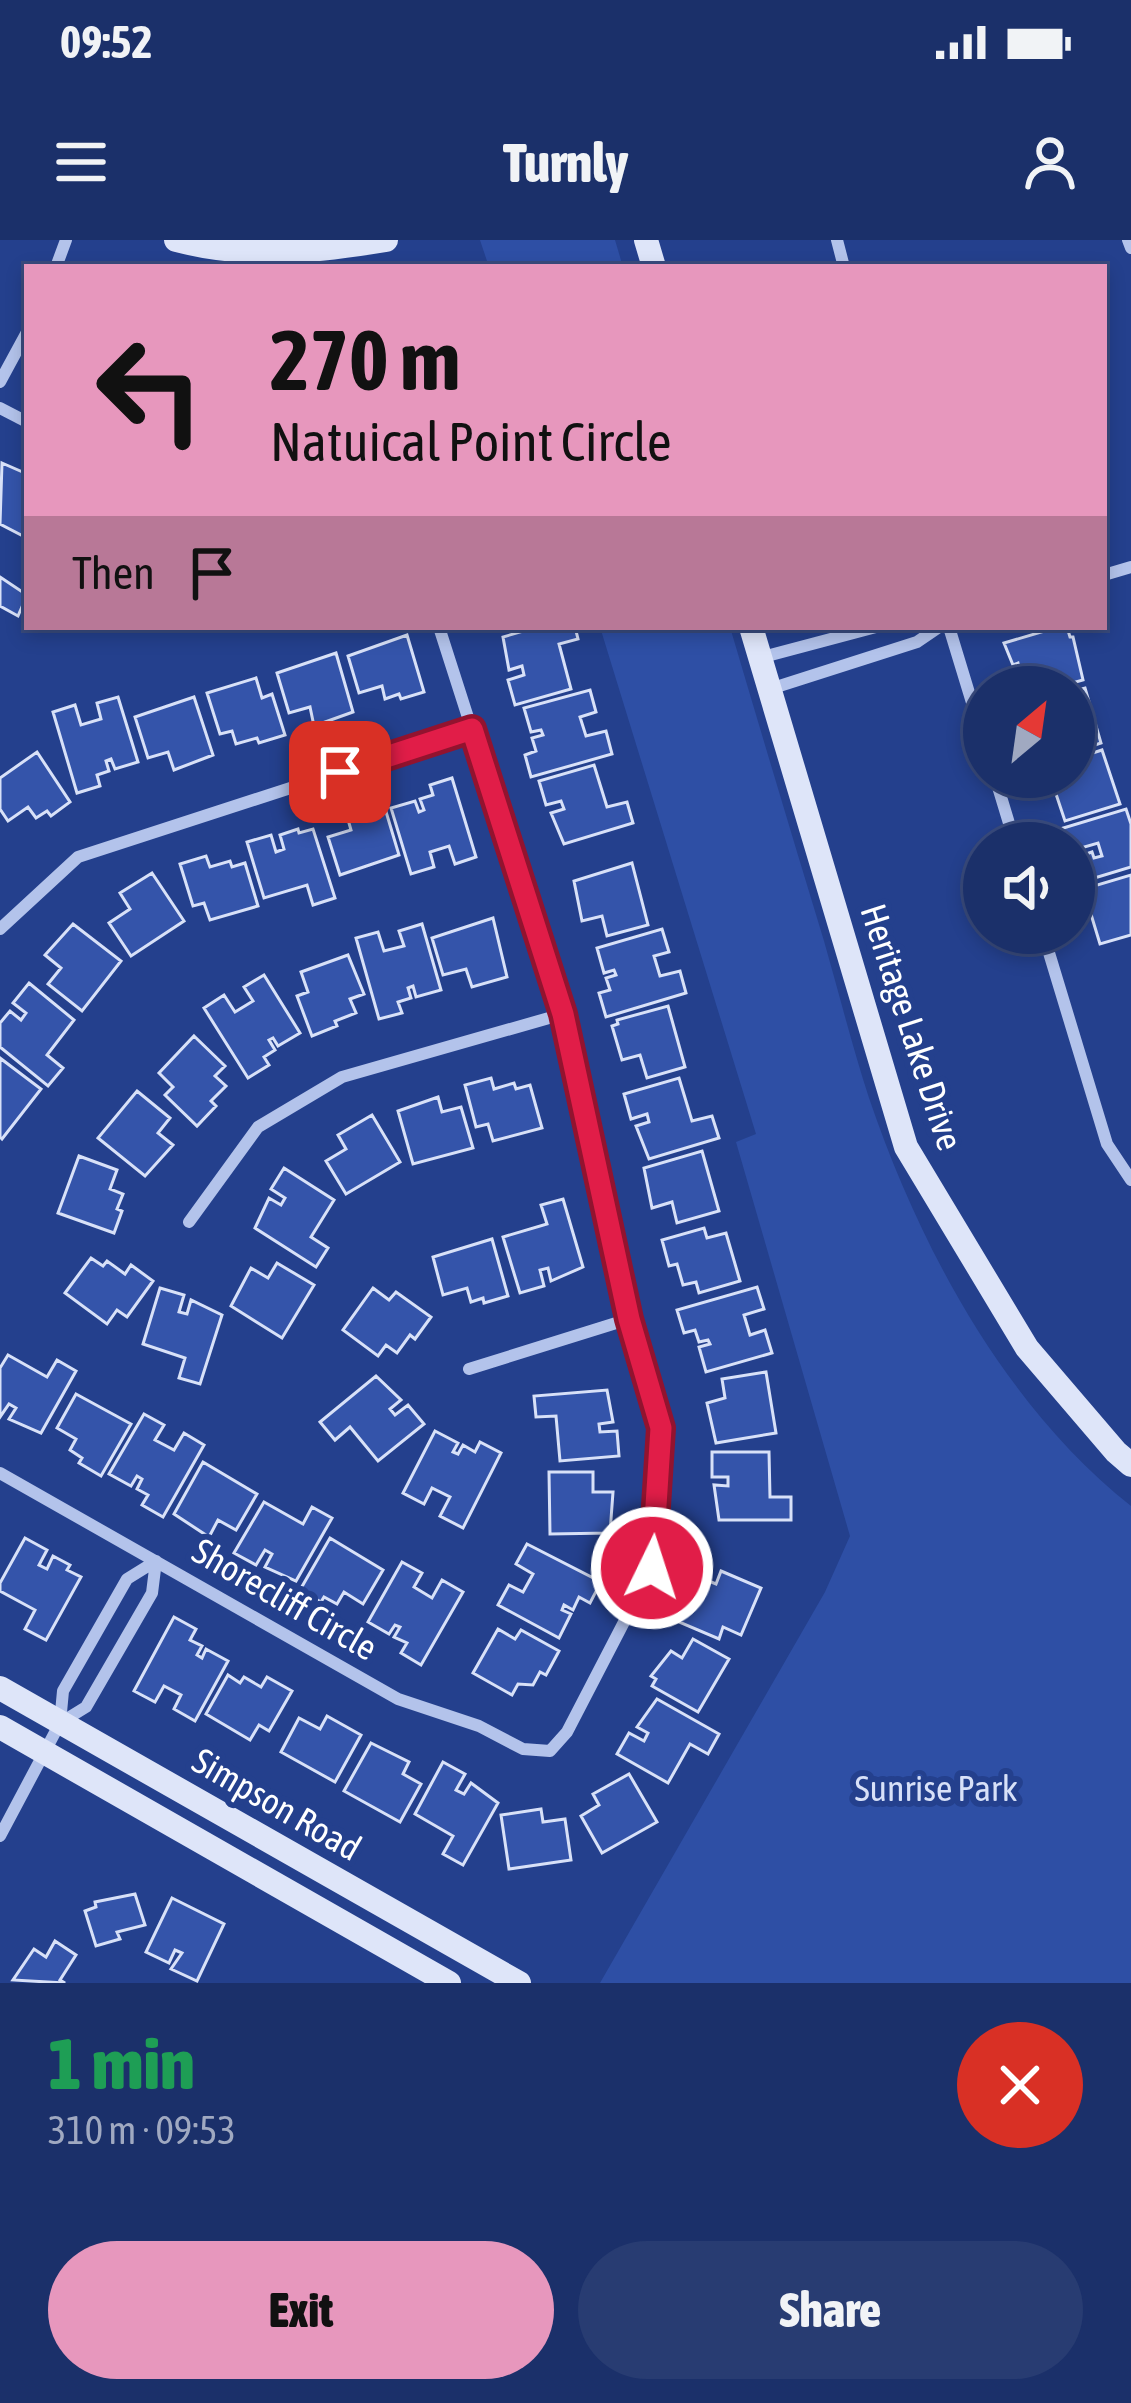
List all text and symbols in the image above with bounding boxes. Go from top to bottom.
text: 09:52 [60,16,153,68]
icon: menu [48,129,114,195]
icon: person [1017,129,1083,195]
text: Turnly [503,132,628,193]
icon: left [72,312,228,468]
text: 270 m [270,312,460,408]
text: Natuical Point Circle [270,411,672,472]
icon: arrive [179,540,245,606]
text: Then [72,547,155,599]
north arrow [963,666,1095,798]
map controls [963,666,1095,954]
pin [289,721,391,823]
icon: arrive [307,739,373,805]
button: sound [963,822,1095,954]
street label: Heritage Lake Drive [852,899,972,1155]
position arrow [589,1505,715,1631]
street label: Shorecliff Circle [185,1529,385,1669]
street label: Simpson Road [185,1739,369,1869]
park label: Sunrise Park [855,1767,1018,1809]
text: 1 min [48,2022,195,2104]
button: close [957,2022,1083,2148]
text: 310 m · 09:53 [48,2108,236,2152]
button: Exit [48,2241,554,2379]
button: Share [578,2241,1083,2379]

